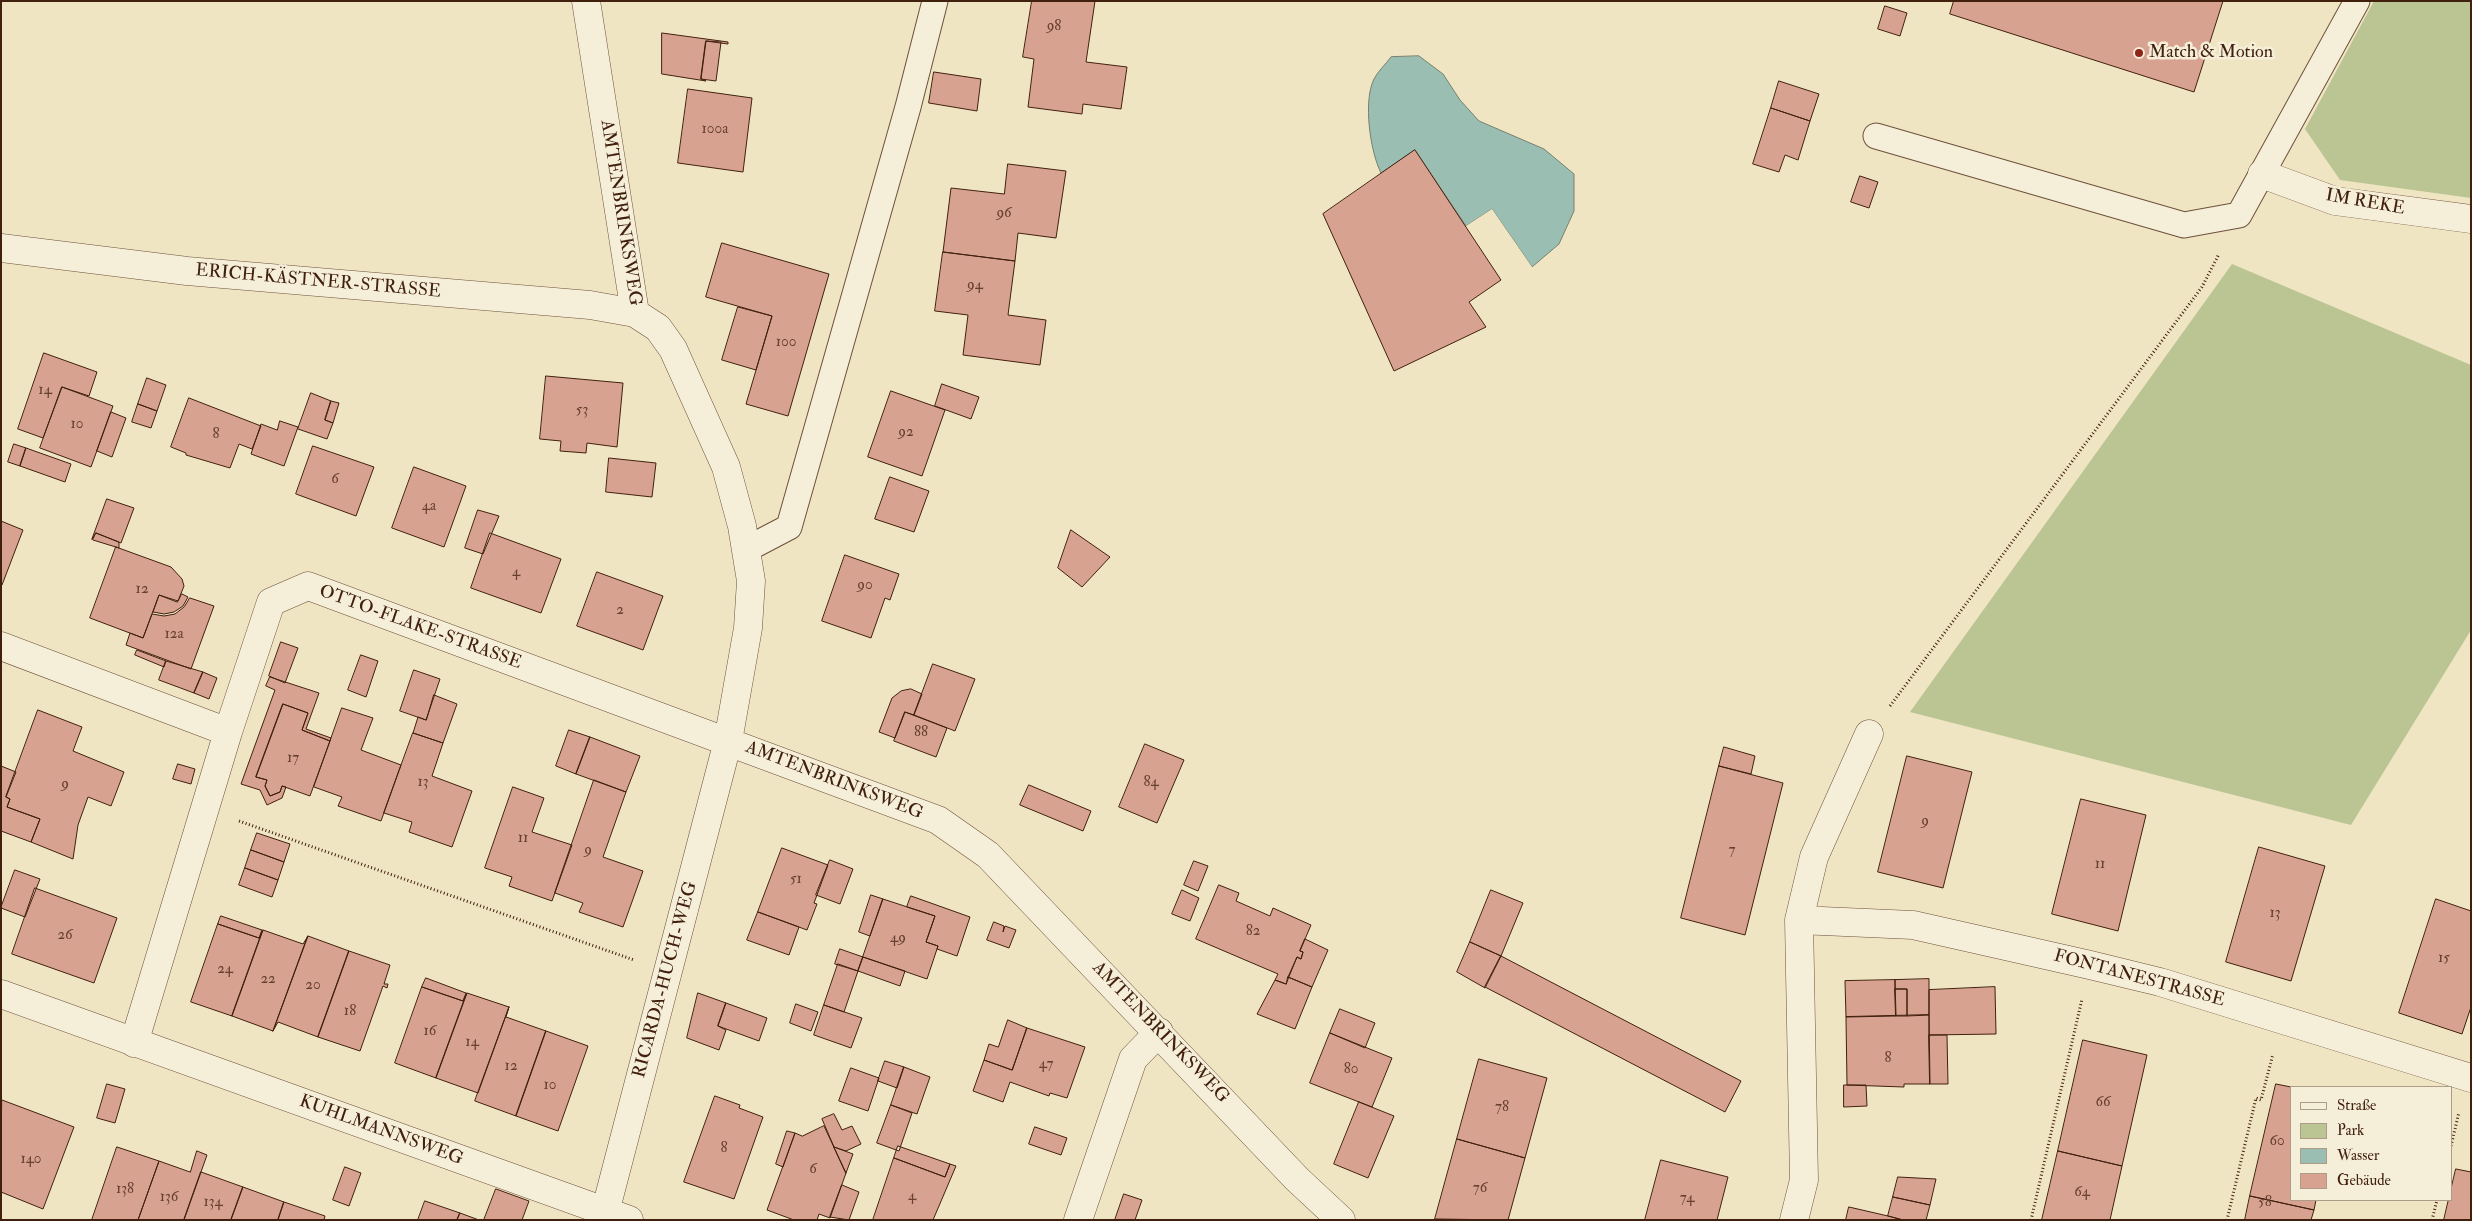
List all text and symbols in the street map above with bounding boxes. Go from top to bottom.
house number: 98 [1047,18,1061,36]
place label: Match & Motion [2149,42,2273,64]
marker: Match & Motion [2133,47,2145,59]
street label: AMTENBRINKSWEG [595,118,645,308]
house number: 100a [702,121,728,139]
street label: IM REKE [2324,185,2406,221]
house number: 96 [996,205,1012,223]
street label: ERICH-KÄSTNER-STRASSE [194,261,442,303]
house number: 94 [967,277,983,295]
house number: 100 [776,334,796,352]
house number: 14 [38,382,52,400]
house number: 53 [576,402,588,420]
house number: 10 [71,416,83,434]
house number: 92 [898,424,914,442]
house number: 8 [212,426,220,444]
house number: 6 [331,471,339,489]
house number: 4a [422,498,436,516]
house number: 4 [512,564,520,582]
house number: 90 [857,577,873,595]
house number: 12 [136,581,148,599]
street label: OTTO-FLAKE-STRASSE [316,581,524,675]
house number: 2 [616,602,624,620]
house number: 12a [164,626,184,644]
house number: 88 [914,724,928,742]
street label: AMTENBRINKSWEG [742,737,926,825]
house number: 17 [287,750,299,768]
house number: 13 [417,774,429,792]
house number: 84 [1143,774,1159,792]
house number: 9 [61,776,69,794]
house number: 9 [1921,813,1929,831]
house number: 11 [518,830,528,848]
house number: 9 [584,842,592,860]
house number: 7 [1729,842,1735,860]
house number: 11 [2095,856,2105,874]
house number: 51 [790,871,802,889]
street label: RICARDA-HUCH-WEG [629,879,703,1081]
house number: 13 [2269,905,2281,923]
house number: 82 [1246,923,1260,941]
house number: 26 [57,927,73,945]
house number: 49 [890,930,906,948]
street label: FONTANESTRASSE [2051,946,2227,1012]
house number: 15 [2438,950,2450,968]
street label: AMTENBRINKSWEG [1087,958,1233,1108]
house number: 24 [217,961,233,979]
house number: 22 [260,971,276,989]
house number: 20 [305,977,321,995]
house number: 18 [344,1003,356,1021]
house number: 16 [424,1023,436,1041]
house number: 14 [465,1034,479,1052]
house number: 8 [1884,1050,1892,1068]
house number: 47 [1039,1056,1053,1074]
house number: 12 [505,1058,517,1076]
house number: 80 [1344,1061,1358,1079]
house number: 10 [544,1077,556,1095]
legend [2290,1086,2452,1201]
street label: KUHLMANNSWEG [296,1091,466,1171]
house number: 66 [2095,1094,2111,1112]
text: Straße [2337,1096,2376,1115]
house number: 78 [1495,1099,1509,1117]
text: Park [2337,1121,2364,1140]
house number: 60 [2269,1133,2285,1151]
house number: 8 [720,1140,728,1158]
text: Wasser [2337,1146,2379,1165]
house number: 140 [20,1151,42,1169]
house number: 6 [809,1161,817,1179]
text: Gebäude [2337,1171,2391,1190]
house number: 76 [1473,1180,1487,1198]
house number: 138 [116,1181,134,1199]
house number: 64 [2074,1184,2090,1202]
house number: 4 [908,1188,916,1206]
house number: 136 [160,1189,178,1207]
house number: 74 [1680,1190,1694,1208]
house number: 134 [203,1194,223,1212]
house number: 58 [2258,1194,2272,1212]

